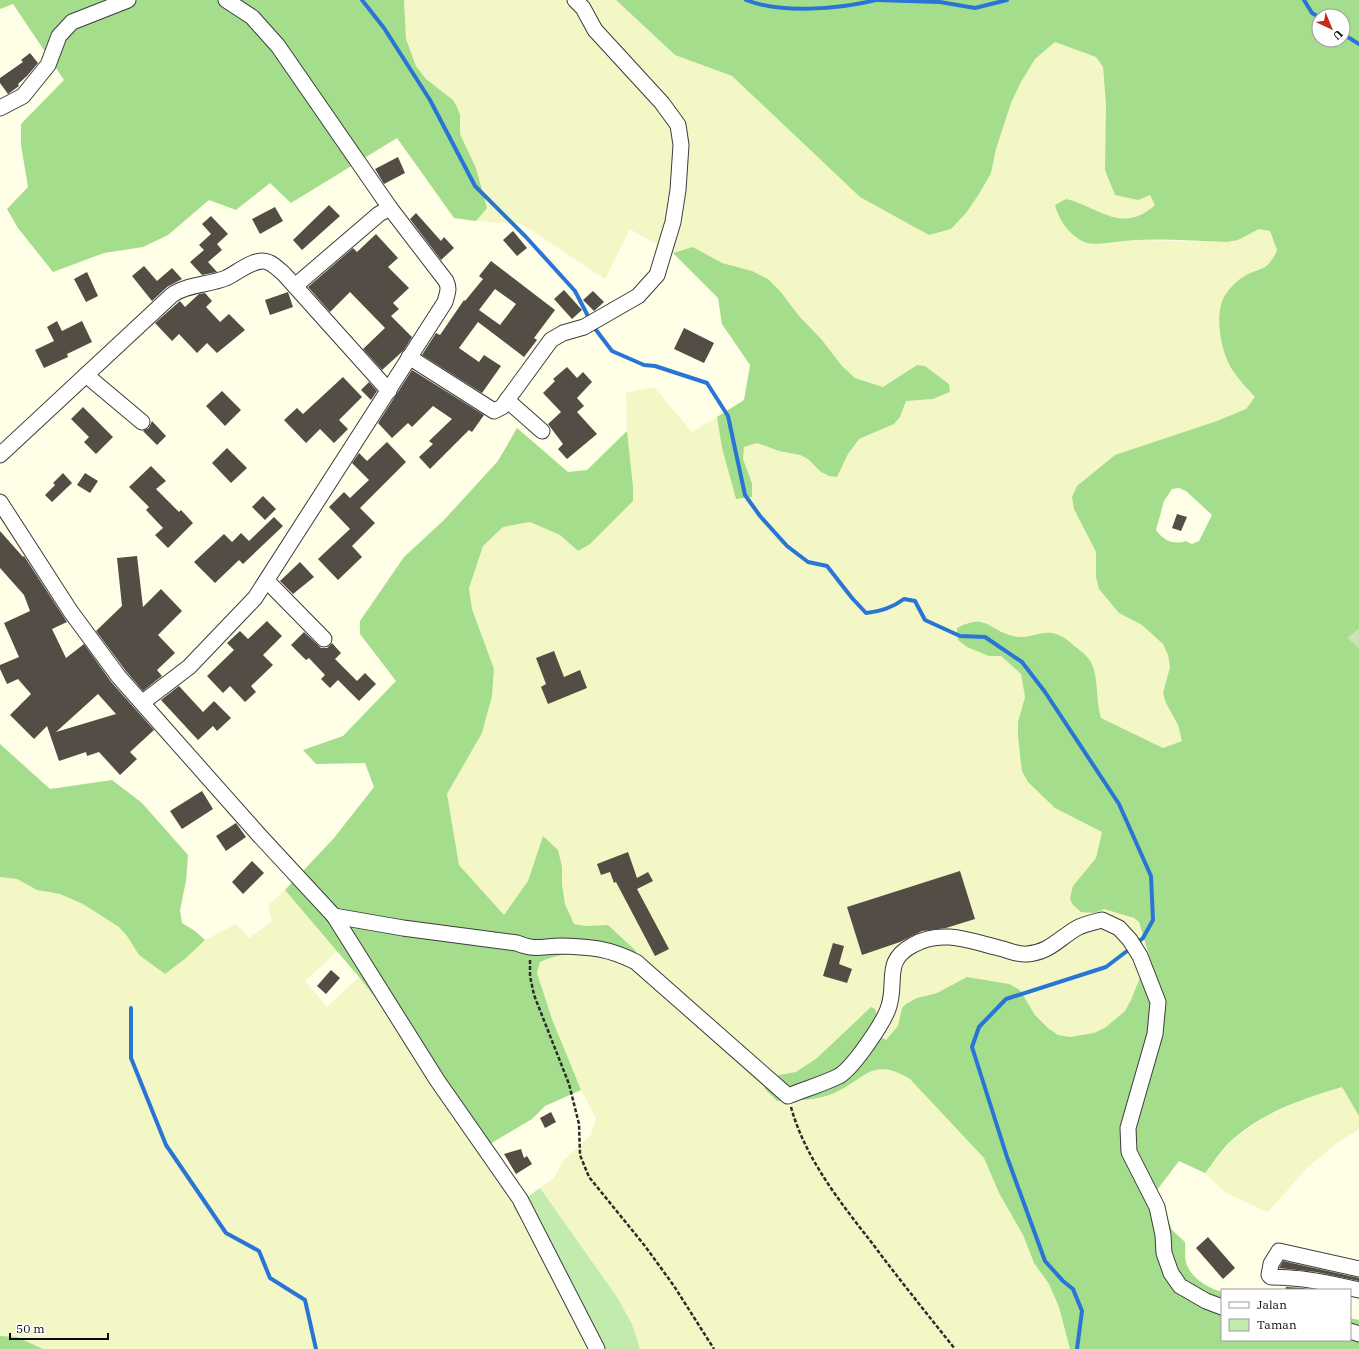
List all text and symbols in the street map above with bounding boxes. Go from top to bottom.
north arrow [1311,8,1351,48]
text: U [1330,27,1346,44]
legend [1221,1289,1351,1341]
text: Jalan [1257,1297,1287,1312]
scale bar [10,1315,108,1341]
text: Taman [1257,1317,1297,1332]
text: 50 m [16,1321,45,1336]

